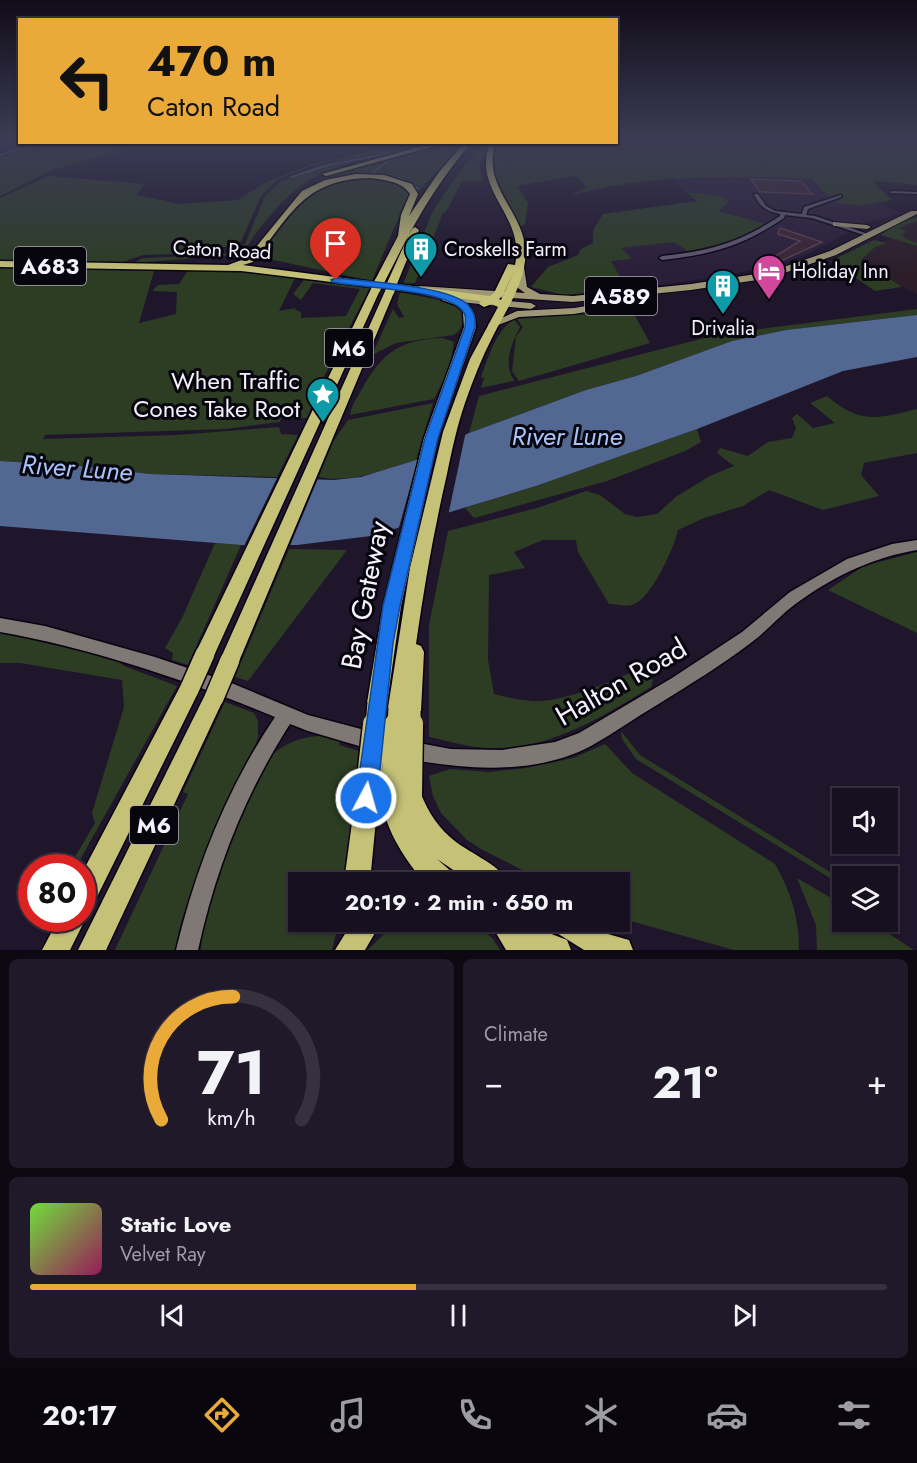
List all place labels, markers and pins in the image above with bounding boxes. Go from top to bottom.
pin [310,218,361,280]
building icon: Croskells Farm [403,231,439,278]
place label: Croskells Farm [444,235,567,264]
hotel icon: Holiday Inn [751,253,787,300]
place label: Holiday Inn [792,257,889,286]
building icon: Drivalia [705,268,741,315]
place label: Drivalia [691,314,755,343]
place label: When Traffic Cones Take Root [133,363,300,426]
place icon: When Traffic Cones Take Root [305,376,341,423]

